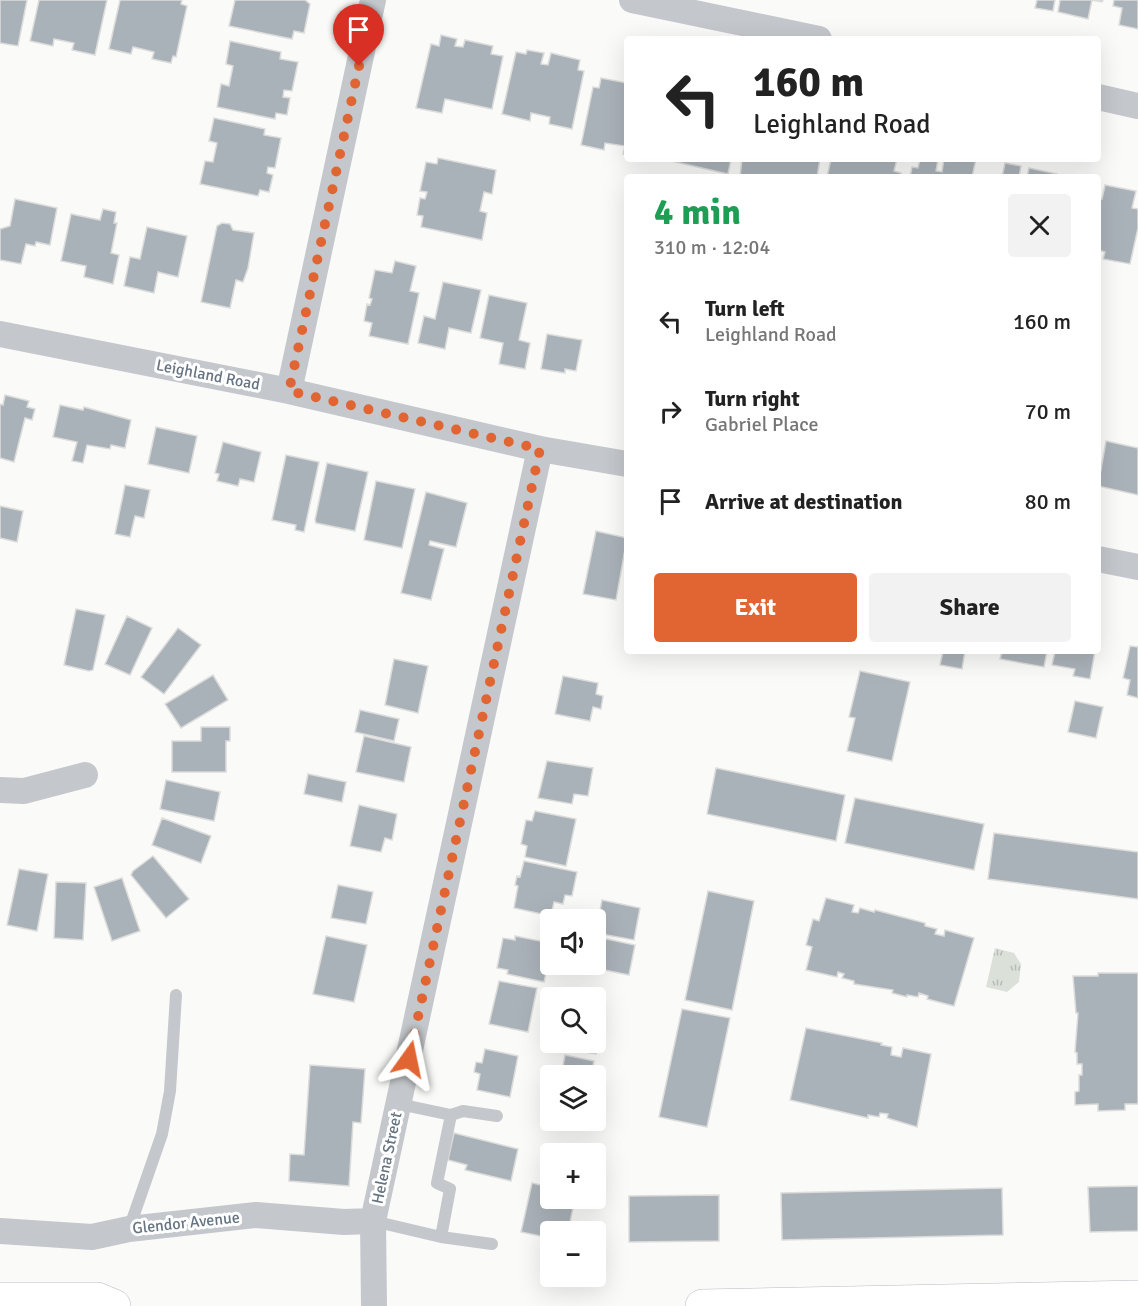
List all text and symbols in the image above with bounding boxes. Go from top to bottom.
pin [333,4,384,66]
icon: arrive [342,13,375,46]
text: 160 m [753,57,864,108]
icon: left [654,60,732,138]
text: Leighland Road [753,108,931,141]
text: 4 min [654,190,741,235]
button: close [1008,194,1071,257]
text: 310 m · 12:04 [654,235,770,260]
text: Turn left [705,295,785,322]
icon: left [654,305,687,338]
text: 160 m [1013,308,1071,335]
text: Leighland Road [705,322,837,347]
street label: Leighland Road [154,355,262,395]
text: Turn right [705,385,800,412]
icon: right [654,395,687,428]
text: 70 m [1025,398,1071,425]
text: Gabriel Place [705,412,819,437]
icon: arrive [654,485,687,518]
text: Arrive at destination [705,488,902,515]
text: 80 m [1025,488,1071,515]
button: Exit [654,573,857,642]
button: Share [869,573,1071,642]
map controls [540,909,606,1287]
button: sound [540,909,606,975]
button: search [540,987,606,1053]
position arrow [377,1027,441,1091]
button: layers [540,1065,606,1131]
street label: Helena Street [368,1110,407,1206]
button: + [540,1143,606,1209]
street label: Glendor Avenue [131,1207,241,1239]
button: − [540,1221,606,1287]

